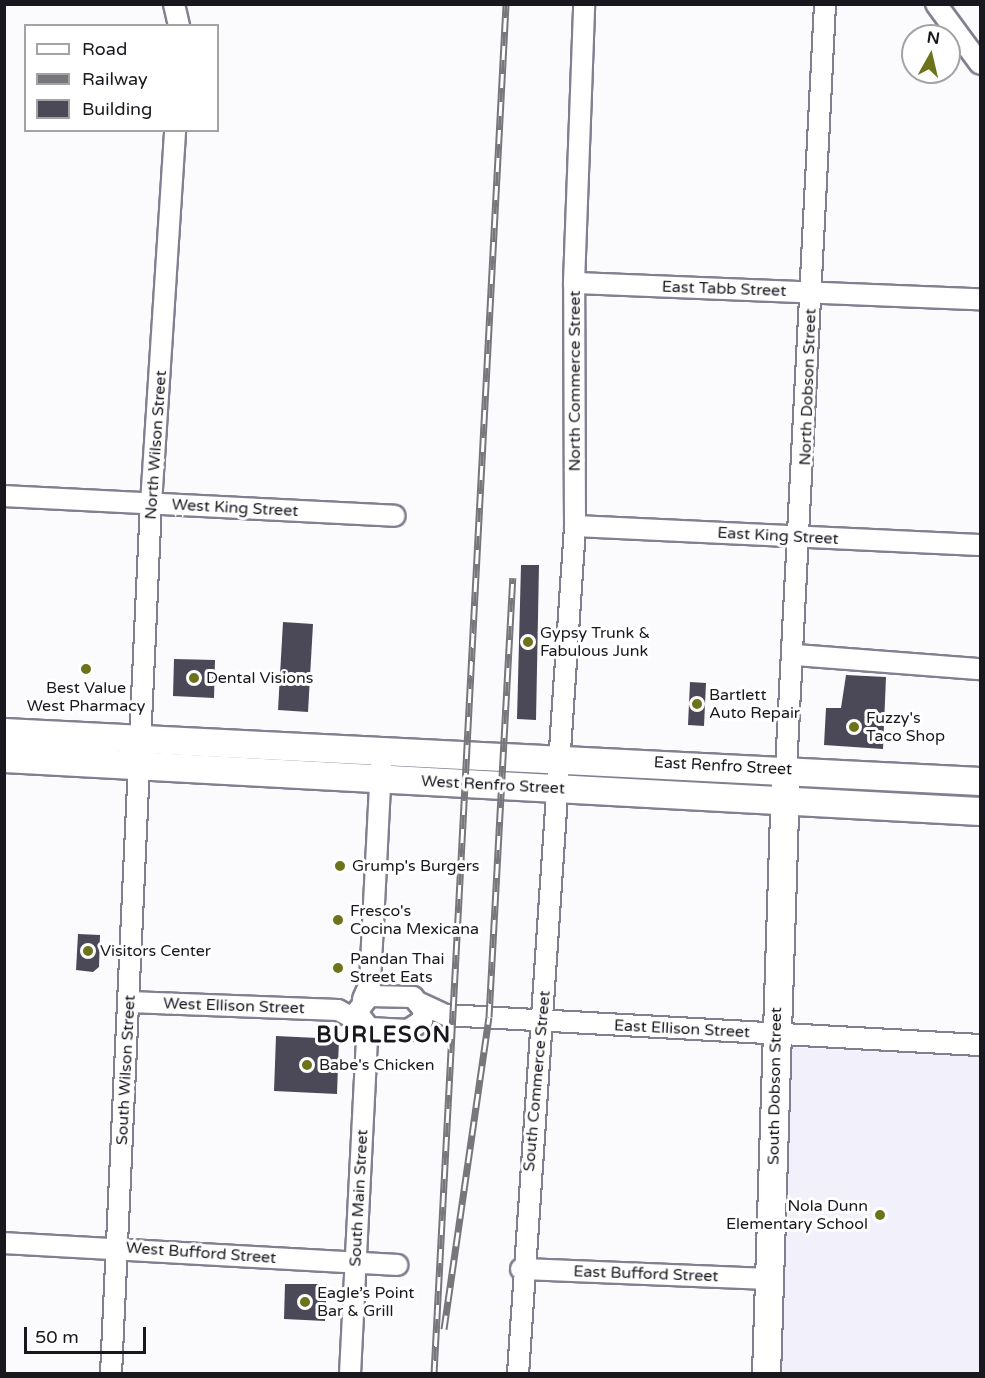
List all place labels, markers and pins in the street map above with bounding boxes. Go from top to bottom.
place label: Gypsy Trunk & Fabulous Junk [540,623,650,661]
marker: Gypsy Trunk & Fabulous Junk [521,635,535,649]
marker: Best Value West Pharmacy [79,662,93,676]
place label: Dental Visions [206,668,313,688]
marker: Dental Visions [187,671,201,685]
place label: Best Value West Pharmacy [27,678,145,716]
place label: Bartlett Auto Repair [709,685,800,723]
marker: Bartlett Auto Repair [690,697,704,711]
place label: Fuzzy's Taco Shop [866,708,945,746]
marker: Fuzzy's Taco Shop [847,720,861,734]
place label: Grump's Burgers [352,856,480,876]
marker: Grump's Burgers [333,859,347,873]
place label: Fresco's Cocina Mexicana [350,901,479,939]
marker: Fresco's Cocina Mexicana [331,913,345,927]
place label: Visitors Center [100,941,211,961]
marker: Visitors Center [81,944,95,958]
place label: Pandan Thai Street Eats [350,949,444,987]
marker: Pandan Thai Street Eats [331,961,345,975]
place label: Babe's Chicken [319,1055,434,1075]
marker: Babe's Chicken [300,1058,314,1072]
place label: Nola Dunn Elementary School [726,1196,868,1234]
marker: Nola Dunn Elementary School [873,1208,887,1222]
place label: Eagle’s Point Bar & Grill [317,1283,414,1321]
marker: Eagle’s Point Bar & Grill [298,1295,312,1309]

